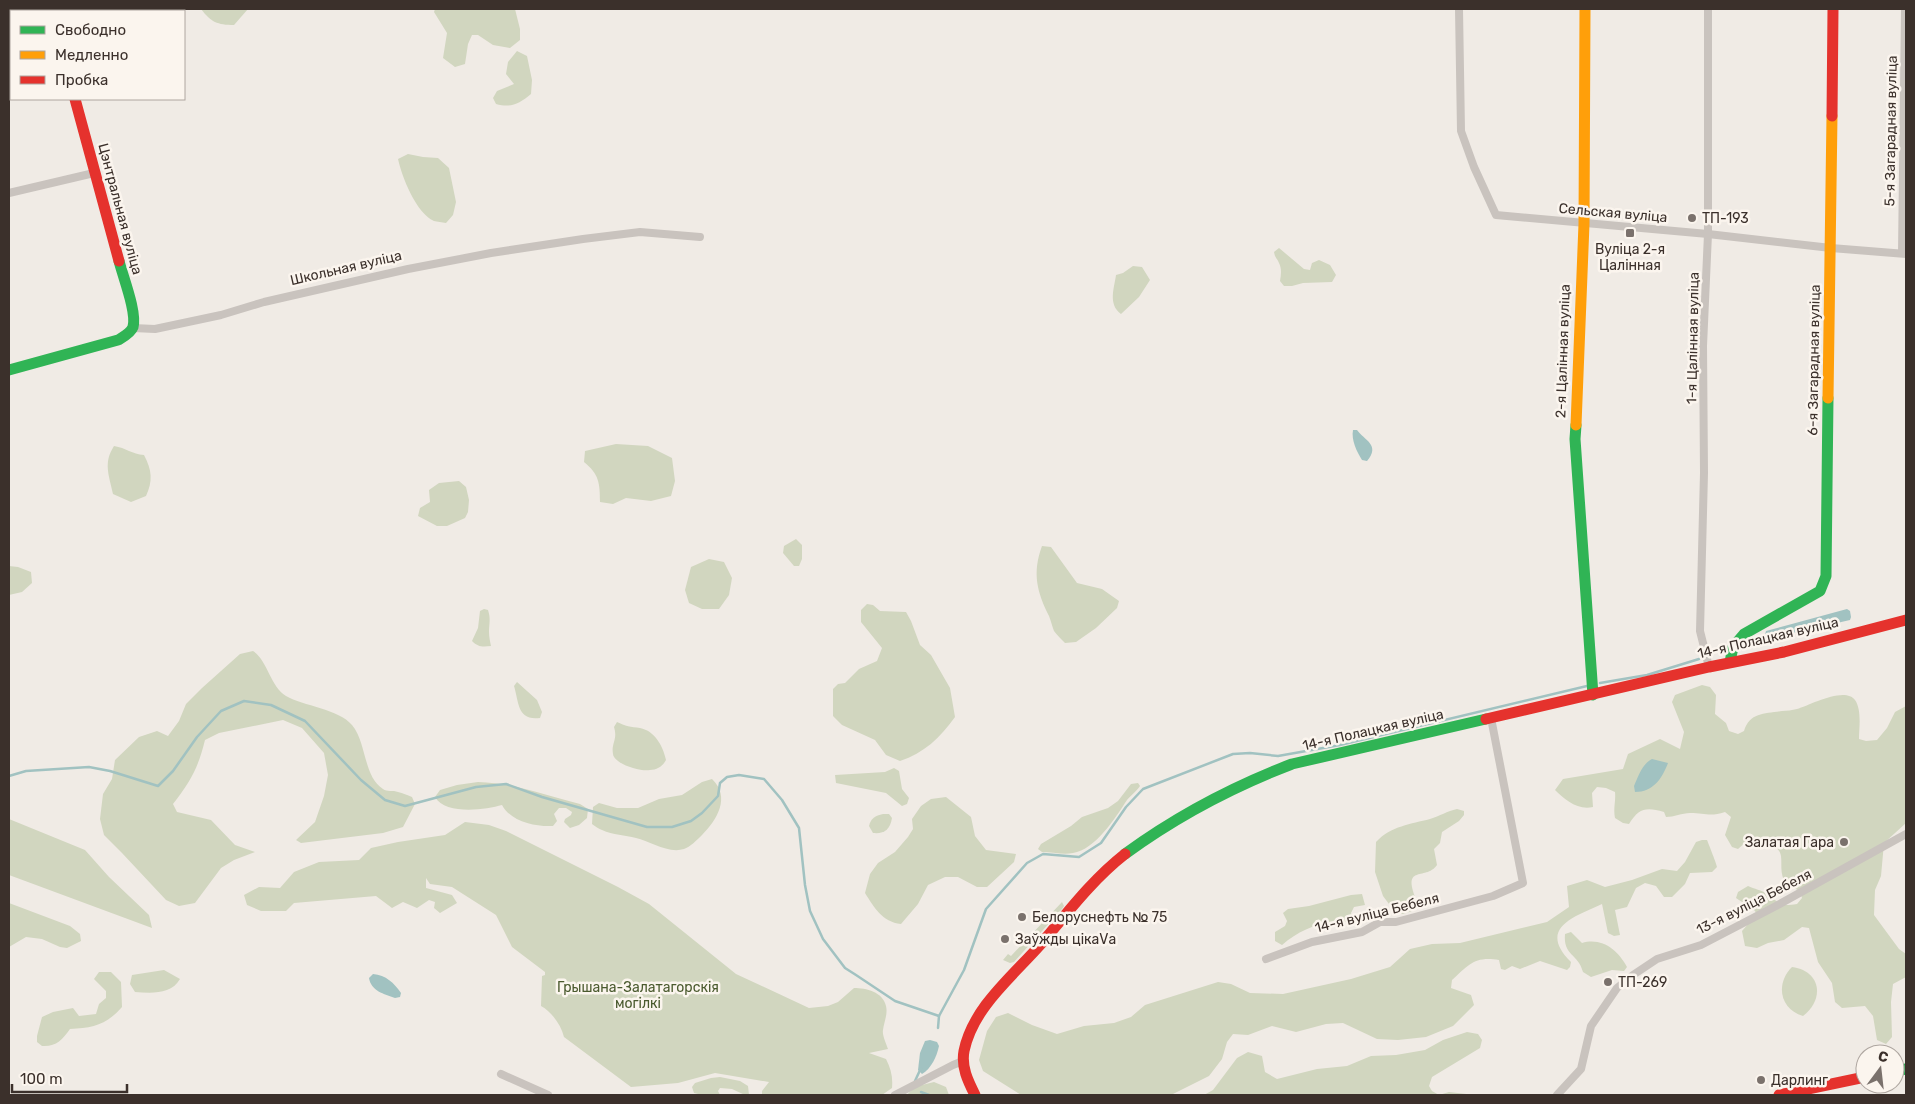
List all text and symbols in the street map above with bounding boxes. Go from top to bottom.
legend [10,10,185,100]
text: Свободно [55,21,126,39]
text: Медленно [55,46,128,64]
street label: 5-я Загарадная вуліца [1881,55,1901,207]
text: Пробка [55,71,108,89]
street label: Цэнтральная вуліца [94,141,146,277]
street label: Сельская вуліца [1558,200,1668,226]
place label: ТП-193 [1702,210,1749,227]
marker: ТП-193 [1686,212,1698,224]
marker: Вуліца 2-я Цалінная [1624,227,1636,239]
place label: Вуліца 2-я Цалінная [1595,241,1665,274]
street label: Школьная вуліца [289,247,403,289]
street label: 1-я Цалінная вуліца [1683,272,1703,404]
street label: 2-я Цалінная вуліца [1552,284,1574,418]
street label: 6-я Загарадная вуліца [1804,284,1824,436]
street label: 14-я Полацкая вуліца [1696,613,1840,663]
street label: 14-я Полацкая вуліца [1301,705,1445,755]
place label: Залатая Гара [1745,834,1834,851]
marker: Залатая Гара [1838,836,1850,848]
street label: 13-я вуліца Бебеля [1694,866,1814,938]
street label: 14-я вуліца Бебеля [1313,889,1441,937]
place label: Белоруснефть № 75 [1032,909,1167,926]
marker: Белоруснефть № 75 [1016,911,1028,923]
place label: Заўжды цікаVа [1015,931,1116,948]
marker: Заўжды цікаVа [999,933,1011,945]
place label: ТП-269 [1618,974,1667,991]
marker: ТП-269 [1602,976,1614,988]
park label: Грышана-Залатагорскія могілкі [557,979,719,1012]
north arrow [1855,1044,1905,1094]
text: С [1876,1047,1890,1066]
scale bar [12,1062,128,1094]
text: 100 m [20,1070,62,1088]
place label: Дарлинг [1771,1072,1828,1089]
marker: Дарлинг [1755,1074,1767,1086]

